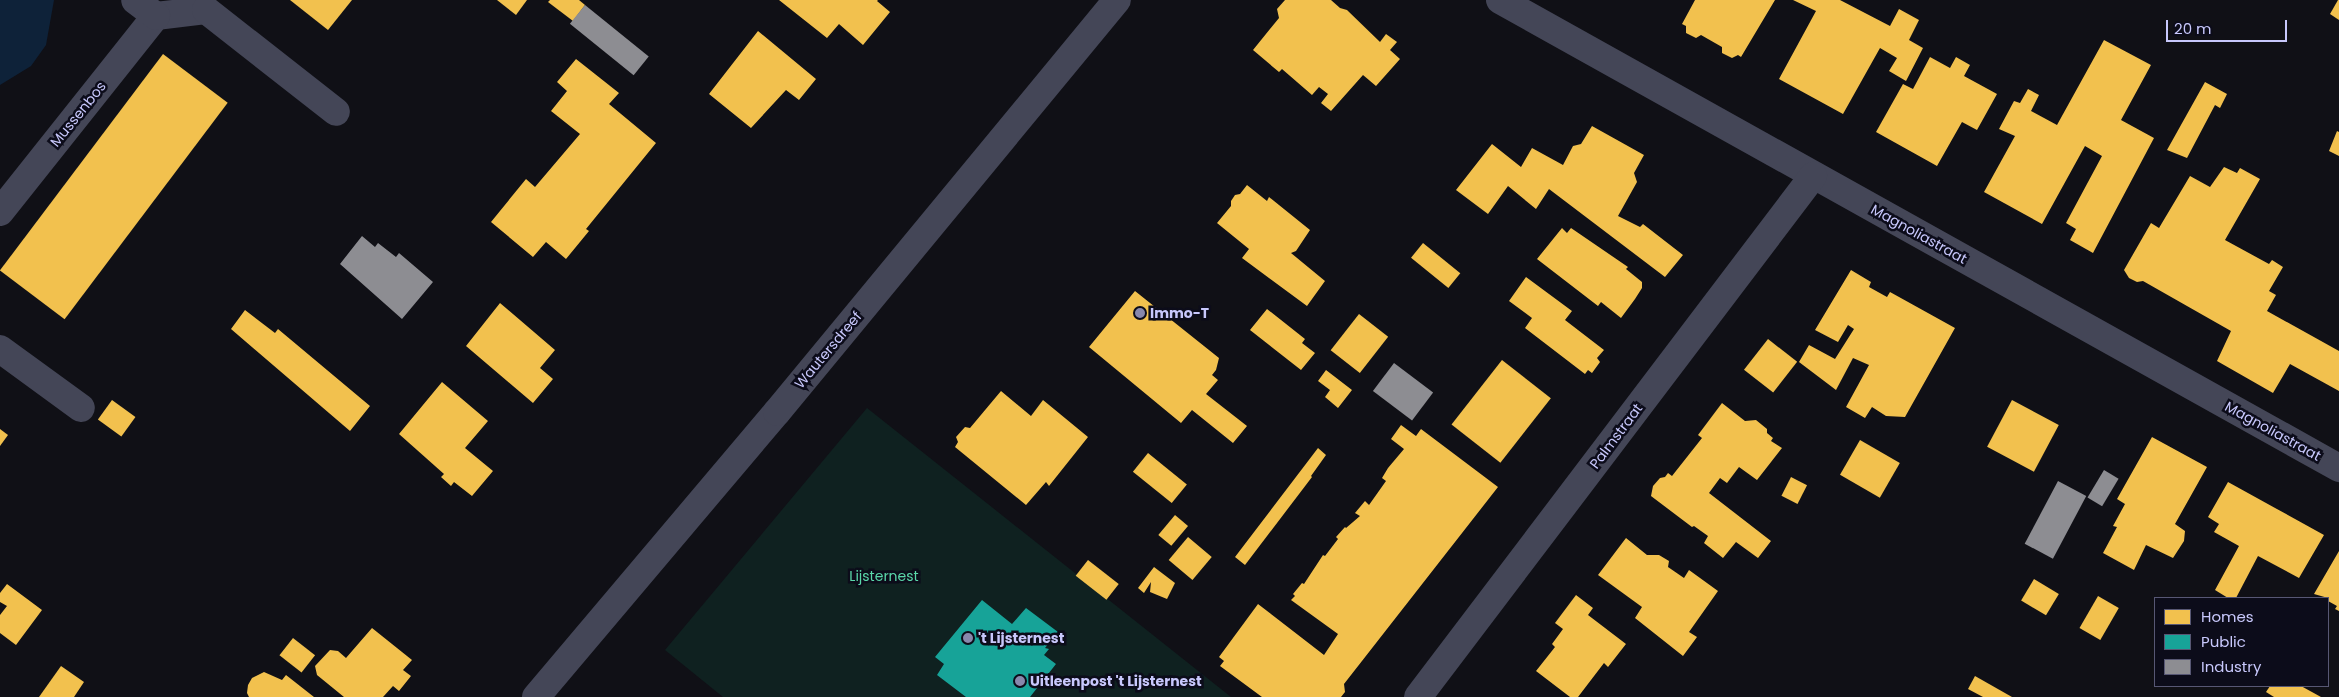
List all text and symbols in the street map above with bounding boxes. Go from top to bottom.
scale bar [2169,10,2290,42]
text: 20 m [2174,18,2212,39]
street label: Mussenbos [47,78,109,150]
street label: Magnoliastraat [1868,201,1970,267]
place label: Immo-T [1150,305,1209,321]
marker: Immo-T [1134,307,1146,319]
street label: Wautersdreef [791,308,865,392]
street label: Magnoliastraat [2222,398,2324,464]
street label: Palmstraat [1586,400,1646,472]
park label: Lijsternest [849,568,919,584]
legend [2154,597,2329,687]
text: Homes [2201,606,2254,627]
place label: 't Lijsternest [978,630,1064,646]
text: Public [2201,631,2246,652]
marker: 't Lijsternest [962,632,974,644]
text: Industry [2201,656,2261,677]
place label: Uitleenpost 't Lijsternest [1030,673,1202,689]
marker: Uitleenpost 't Lijsternest [1014,675,1026,687]

